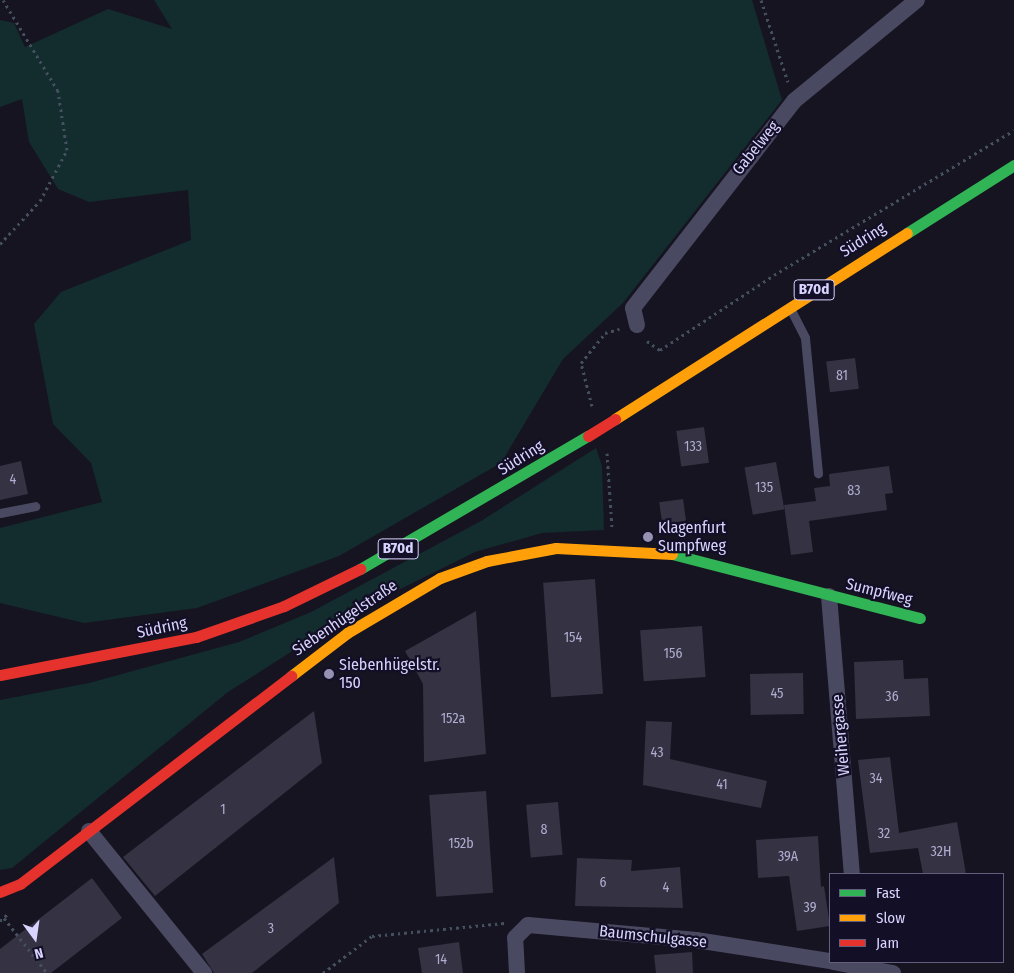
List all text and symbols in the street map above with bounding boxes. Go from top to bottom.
street label: Gabelweg [729,117,783,179]
street label: Südring [837,218,889,262]
road number: B70d [793,278,835,302]
house number: 81 [836,368,848,384]
street label: Südring [495,436,547,480]
house number: 133 [684,439,702,455]
house number: 4 [10,472,16,488]
house number: 135 [755,480,773,496]
house number: 83 [847,483,861,499]
place label: Klagenfurt Sumpfweg [658,518,726,556]
marker: Klagenfurt Sumpfweg [642,531,654,543]
road number: B70d [377,536,419,562]
street label: Sumpfweg [844,574,914,610]
street label: Siebenhügelstraße [289,576,401,660]
street label: Südring [135,613,189,643]
house number: 154 [564,630,582,646]
house number: 156 [664,646,682,662]
place label: Siebenhügelstr. 150 [339,655,440,693]
marker: Siebenhügelstr. 150 [323,668,335,680]
house number: 45 [770,686,784,702]
house number: 36 [885,689,899,705]
street label: Weihergasse [828,693,854,777]
house number: 152a [441,711,465,727]
house number: 43 [651,745,663,761]
house number: 34 [869,771,883,787]
house number: 41 [716,777,728,793]
house number: 1 [220,802,226,818]
house number: 8 [541,822,547,838]
house number: 32 [878,826,890,842]
house number: 152b [448,836,474,852]
house number: 32H [931,844,951,860]
house number: 39A [778,849,798,865]
legend [829,873,1004,963]
house number: 6 [600,875,606,891]
house number: 4 [663,880,669,896]
text: Fast [876,884,900,902]
house number: 39 [804,900,816,916]
text: Slow [876,909,905,927]
north arrow [10,913,60,963]
house number: 3 [268,921,274,937]
street label: Baumschulgasse [598,922,708,952]
text: Jam [876,934,899,952]
text: N [33,944,45,962]
house number: 14 [435,952,447,968]

